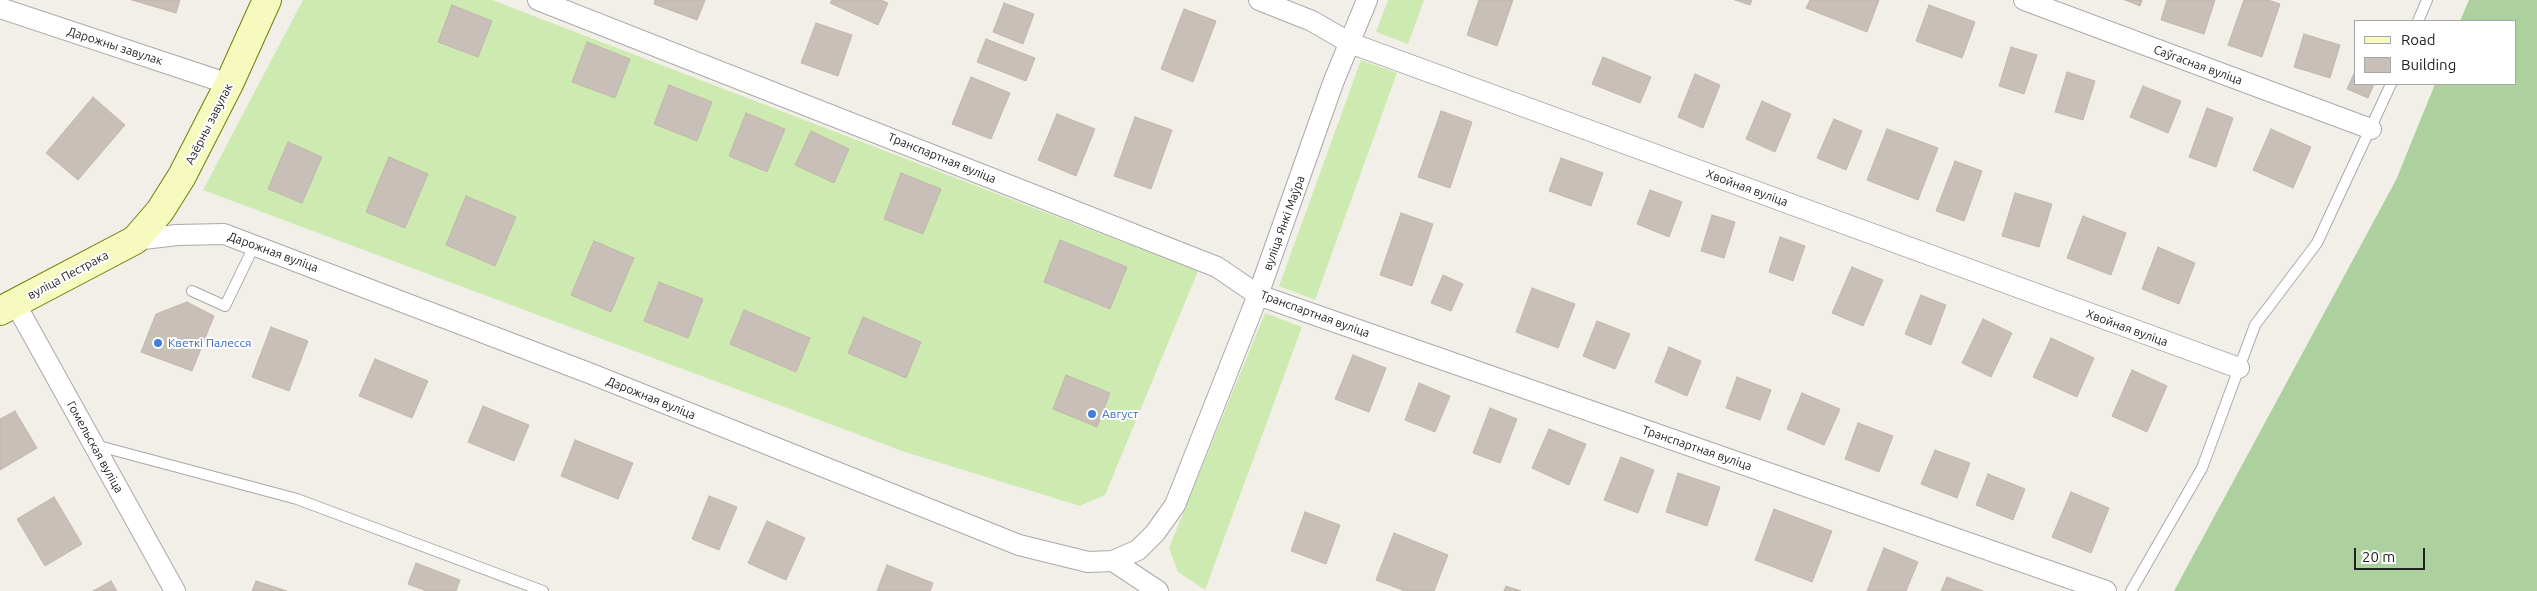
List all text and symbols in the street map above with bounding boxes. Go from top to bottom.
legend [2354,20,2517,85]
street label: Дарожны завулак [65,24,165,68]
text: Road [2401,31,2436,48]
street label: Саўгасная вуліца [2152,42,2244,88]
text: Building [2401,56,2456,73]
street label: Азёрны завулак [182,81,236,167]
street label: Транспартная вуліца [886,130,998,186]
street label: Хвойная вуліца [1704,167,1790,209]
street label: вуліца Янкі Маўра [1260,174,1308,272]
street label: Дарожная вуліца [226,229,320,275]
street label: вуліца Пестрака [25,248,111,302]
street label: Транспартная вуліца [1258,288,1372,340]
street label: Хвойная вуліца [2084,307,2170,349]
place label: Кветкі Палесся [168,336,251,350]
marker: Кветкі Палесся [152,337,164,349]
street label: Дарожная вуліца [604,374,698,422]
street label: Гомельская вуліца [64,399,126,495]
place label: Август [1102,407,1138,421]
marker: Август [1086,408,1098,420]
street label: Транспартная вуліца [1640,422,1754,474]
scale bar [2357,538,2428,570]
text: 20 m [2362,548,2395,565]

